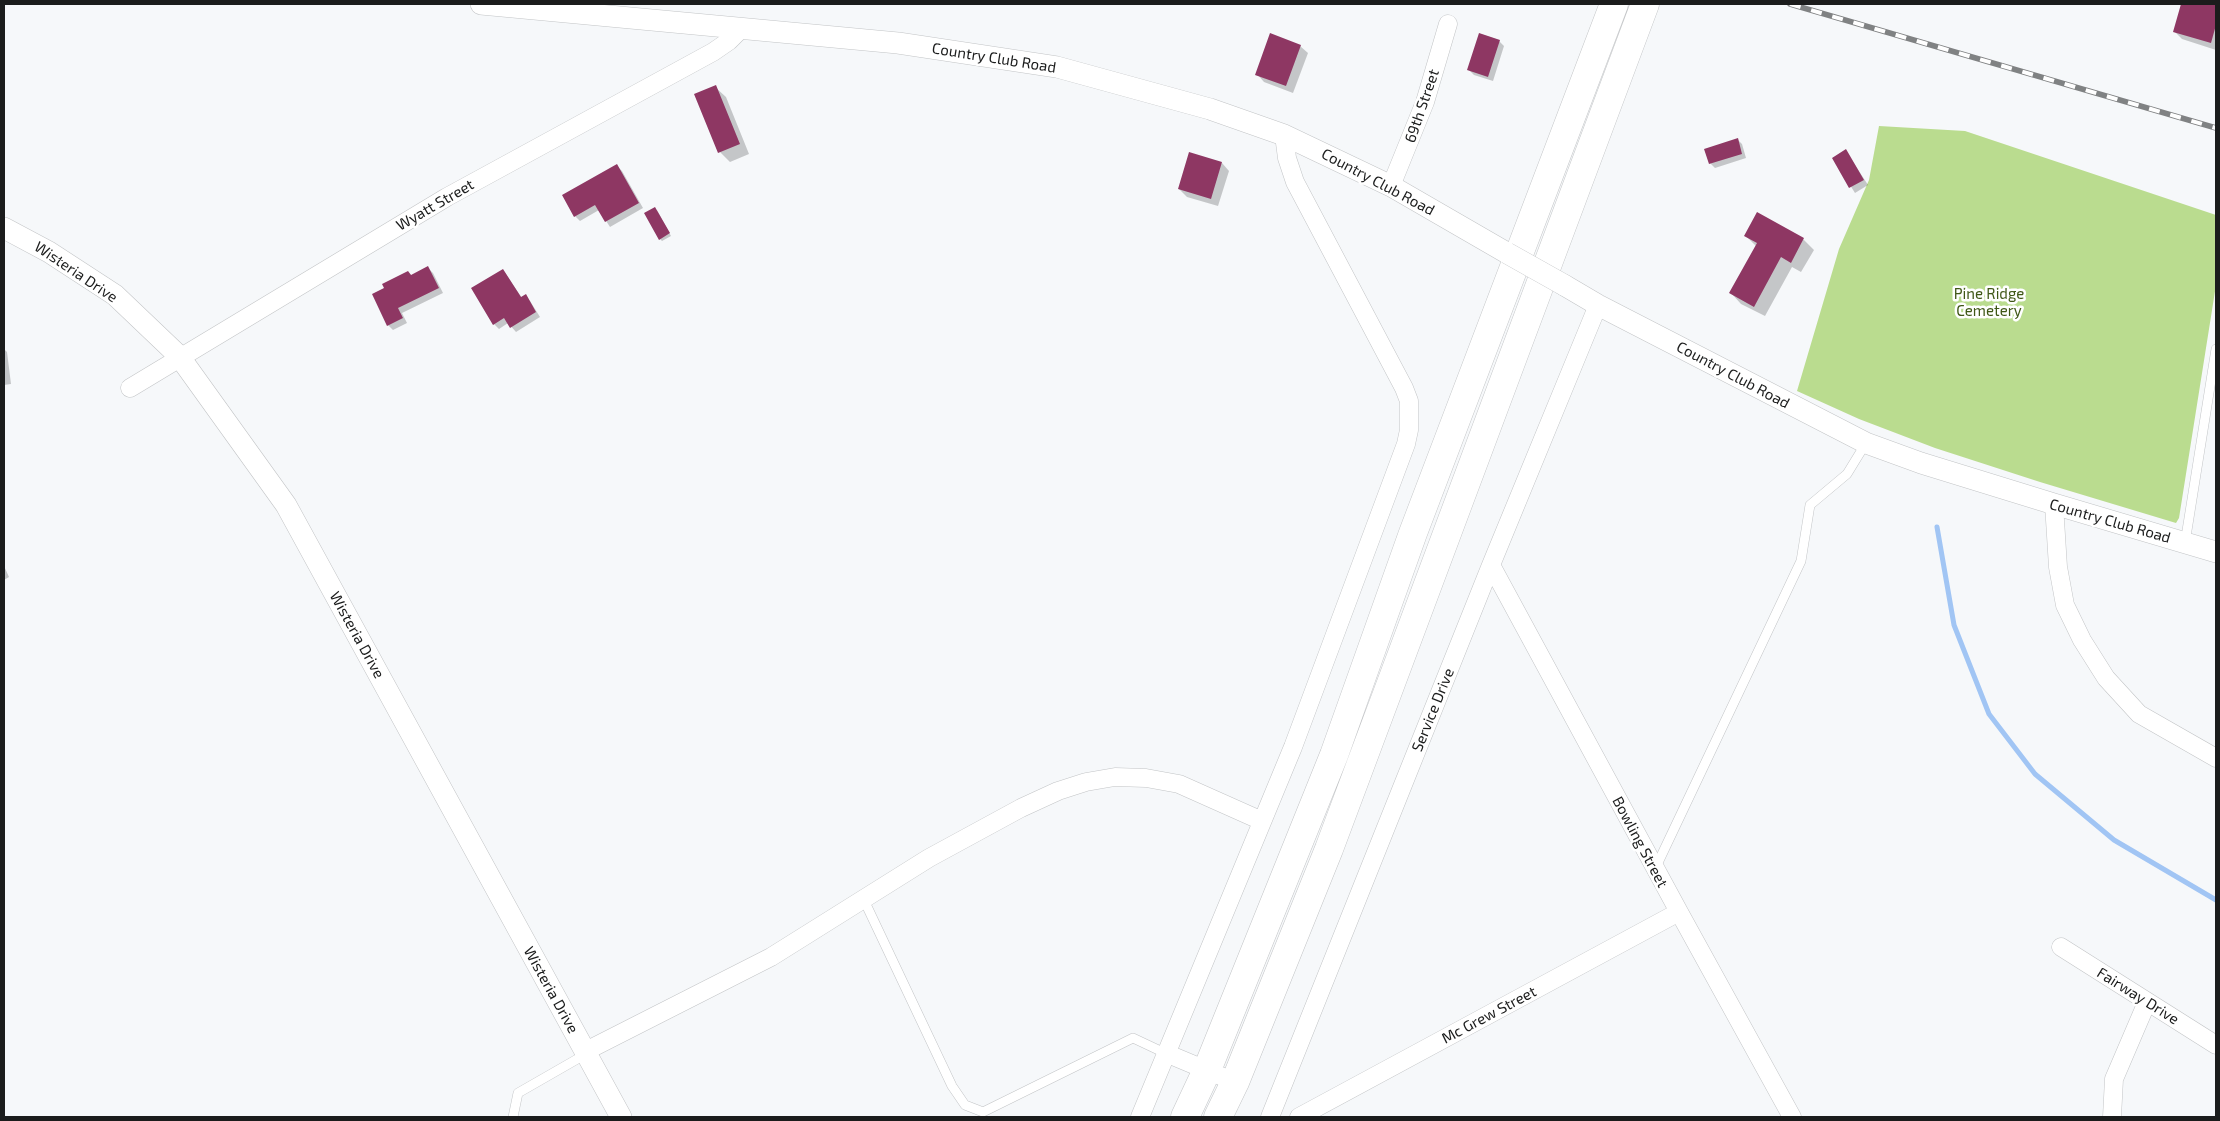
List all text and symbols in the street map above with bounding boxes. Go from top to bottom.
street label: Country Club Road [931,39,1057,77]
street label: 69th Street [1401,67,1443,145]
street label: Country Club Road [1318,145,1438,219]
street label: Wyatt Street [393,176,477,234]
street label: Wisteria Drive [31,238,121,306]
park label: Pine Ridge Cemetery [1954,285,2024,320]
street label: Country Club Road [1673,338,1793,412]
street label: Country Club Road [2047,495,2173,547]
street label: Wisteria Drive [326,589,388,681]
street label: Service Drive [1408,666,1458,754]
street label: Bowling Street [1608,793,1672,891]
street label: Wisteria Drive [520,944,582,1036]
street label: Fairway Drive [2094,964,2182,1028]
street label: Mc Grew Street [1439,983,1539,1047]

